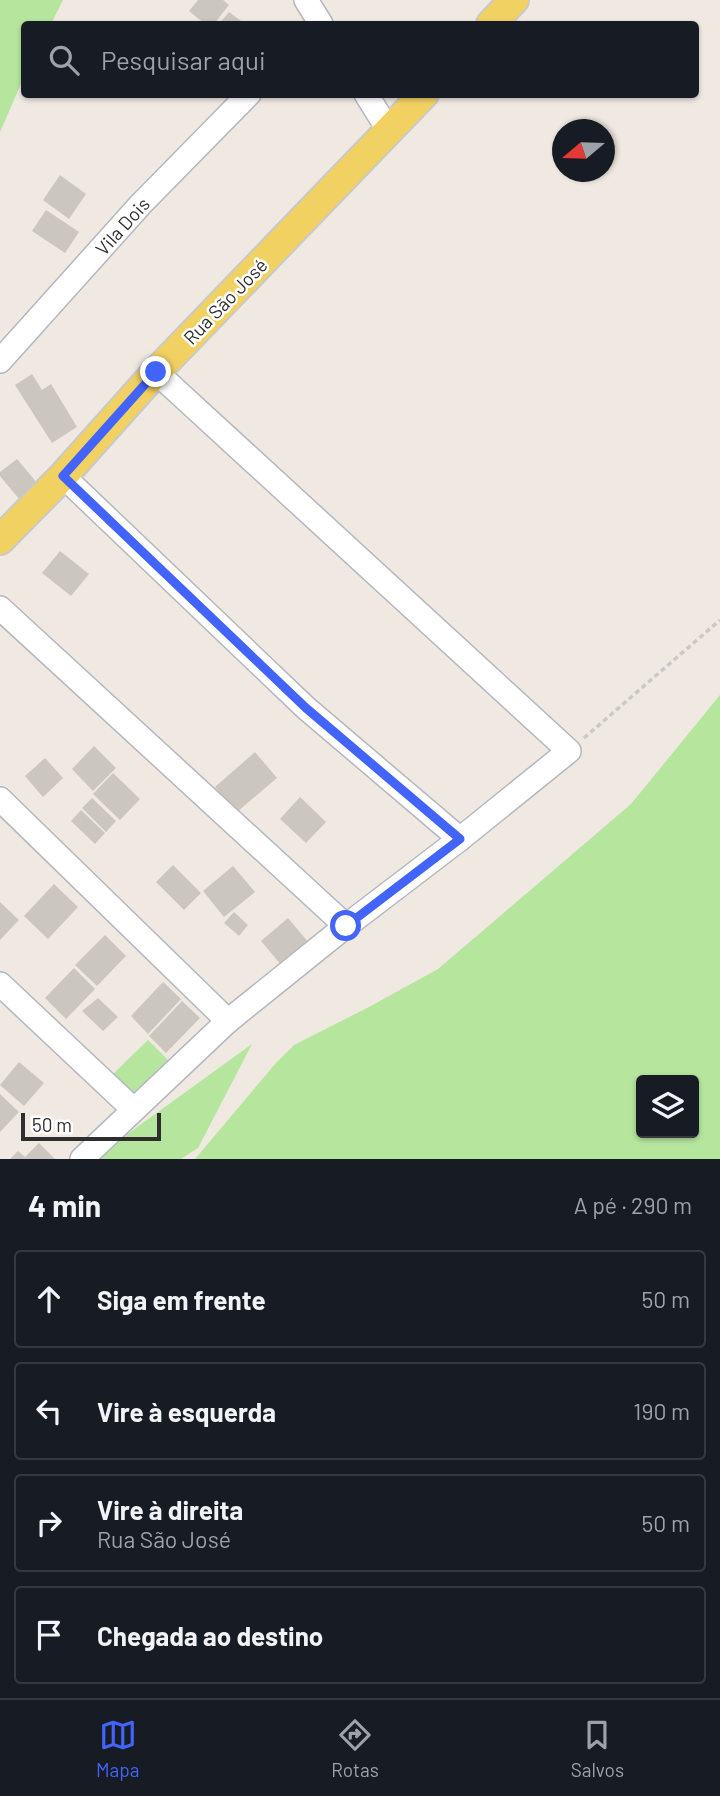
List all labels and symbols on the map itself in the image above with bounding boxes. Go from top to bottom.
north arrow [552,119,615,182]
street label: Vila Dois [90,192,154,260]
street label: Rua São José [178,253,272,349]
route end [140,356,171,387]
route start [330,910,361,941]
scale bar [21,1110,161,1142]

